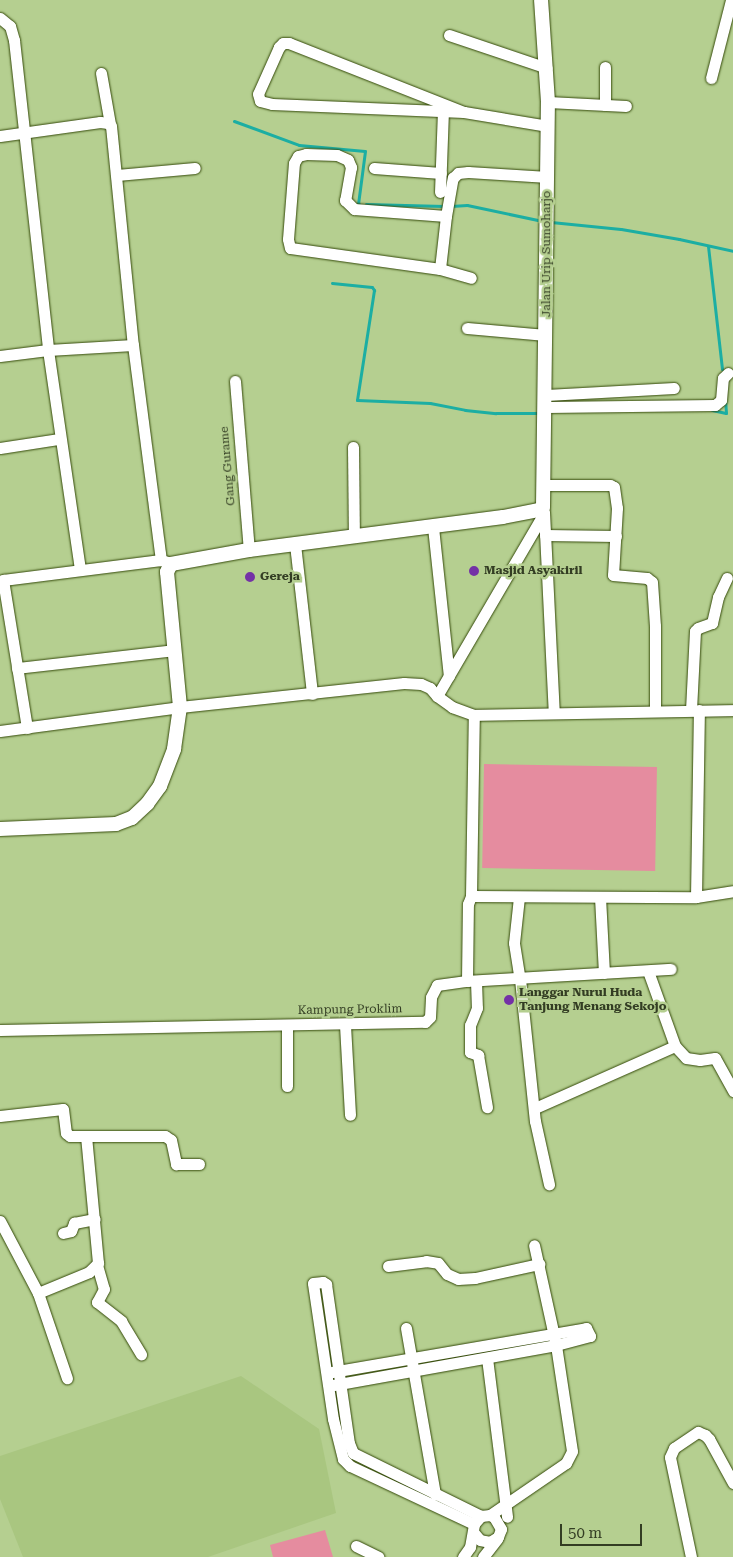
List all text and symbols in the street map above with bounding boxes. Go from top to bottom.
street label: Jalan Urip Sumoharjo [540,191,554,317]
street label: Gang Gurame [217,426,239,506]
place label: Masjid Asyakiril [484,564,582,578]
marker: Masjid Asyakiril [468,565,480,577]
place label: Gereja [260,570,300,584]
marker: Gereja [244,571,256,583]
place label: Langgar Nurul Huda Tanjung Menang Sekojo [519,986,666,1014]
marker: Langgar Nurul Huda Tanjung Menang Sekojo [503,994,515,1006]
street label: Kampung Proklim [298,1002,402,1018]
scale bar [563,1514,646,1546]
text: 50 m [568,1524,602,1542]

